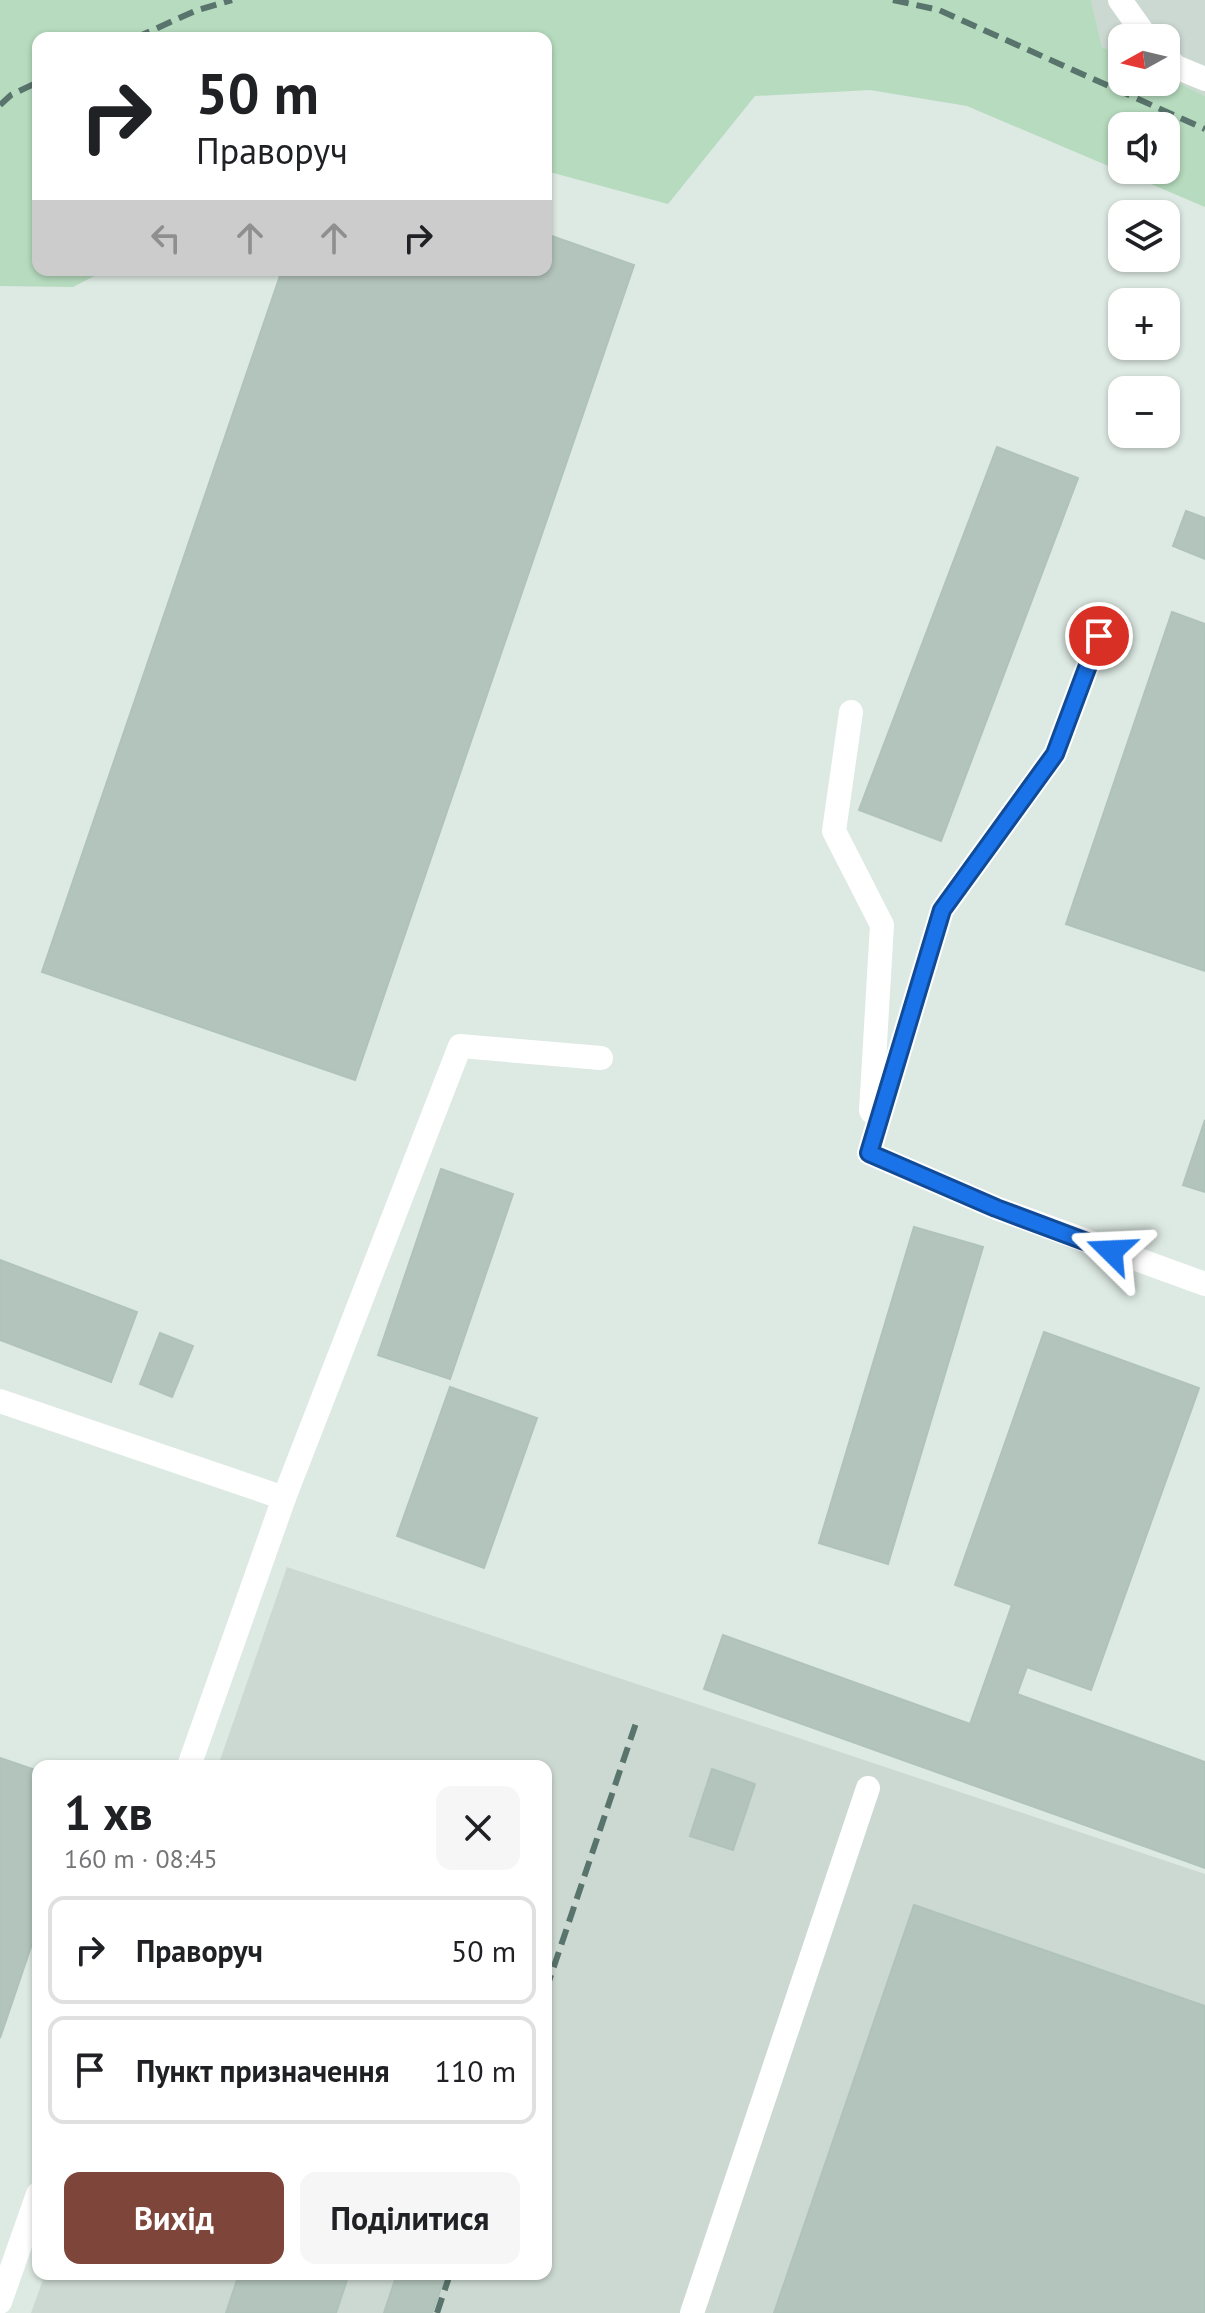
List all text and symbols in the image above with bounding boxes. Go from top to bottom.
north arrow [1108,24,1180,96]
map controls [1108,24,1180,448]
text: 50 m [196,57,319,129]
icon: right [64,64,168,168]
button: sound [1108,112,1180,184]
text: Праворуч [196,127,348,174]
button: layers [1108,200,1180,272]
icon: left [144,216,188,260]
icon: ahead [228,216,272,260]
icon: ahead [312,216,356,260]
icon: right [396,216,440,260]
button: + [1108,288,1180,360]
button: − [1108,376,1180,448]
pin [1065,602,1133,670]
icon: arrive [1077,614,1121,658]
position arrow [1069,1209,1153,1293]
text: 1 хв [64,1781,153,1843]
button: close [436,1786,520,1870]
text: 160 m · 08:45 [64,1842,218,1875]
icon: right [68,1928,112,1972]
text: Праворуч [136,1931,263,1970]
text: 50 m [451,1931,516,1970]
icon: arrive [68,2048,112,2092]
text: Пункт призначення [136,2051,390,2090]
text: 110 m [435,2051,516,2090]
button: Вихід [64,2172,284,2264]
button: Поділитися [300,2172,520,2264]

